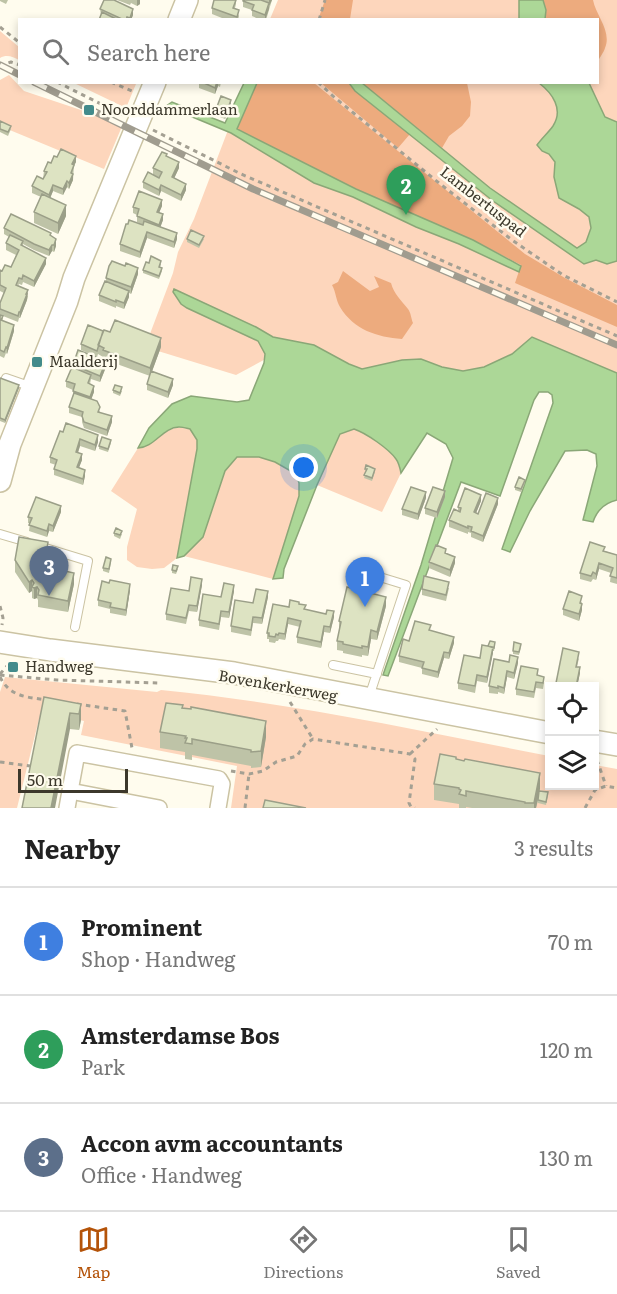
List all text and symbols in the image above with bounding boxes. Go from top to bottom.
search box [18,18,599,84]
icon: search [39,35,72,68]
text: Search here [87,35,210,68]
place label: Noorddammerlaan [101,97,238,120]
marker: Noorddammerlaan [82,103,96,117]
street label: Lambertuspad [436,160,532,242]
pin: 2 [386,166,426,215]
place label: Maalderij [49,349,118,372]
marker: Maalderij [30,355,44,369]
your location [289,453,318,482]
pin: 3 [29,546,68,596]
pin: 1 [346,558,385,607]
place label: Handweg [25,654,94,677]
marker: Handweg [6,660,20,674]
street label: Bovenkerkerweg [217,663,340,706]
map controls [545,682,599,790]
button: locate [545,682,599,736]
button: layers [545,736,599,790]
scale bar [18,766,128,794]
text: 50 m [27,767,63,791]
text: Nearby [24,828,120,867]
text: 3 results [514,832,593,862]
text: Prominent [81,910,202,943]
text: 1 [39,926,48,956]
text: 70 m [548,926,593,956]
text: Shop · Handweg [81,943,235,973]
text: Amsterdamse Bos [81,1018,280,1051]
text: 2 [38,1034,49,1064]
text: 120 m [540,1034,593,1064]
text: Park [81,1051,125,1081]
text: Accon avm accountants [81,1126,343,1159]
text: 3 [38,1142,49,1172]
text: 130 m [539,1142,593,1172]
text: Office · Handweg [81,1159,242,1189]
tab: Map [76,1223,110,1283]
tab: Directions [263,1223,343,1283]
tab: Saved [496,1223,541,1283]

